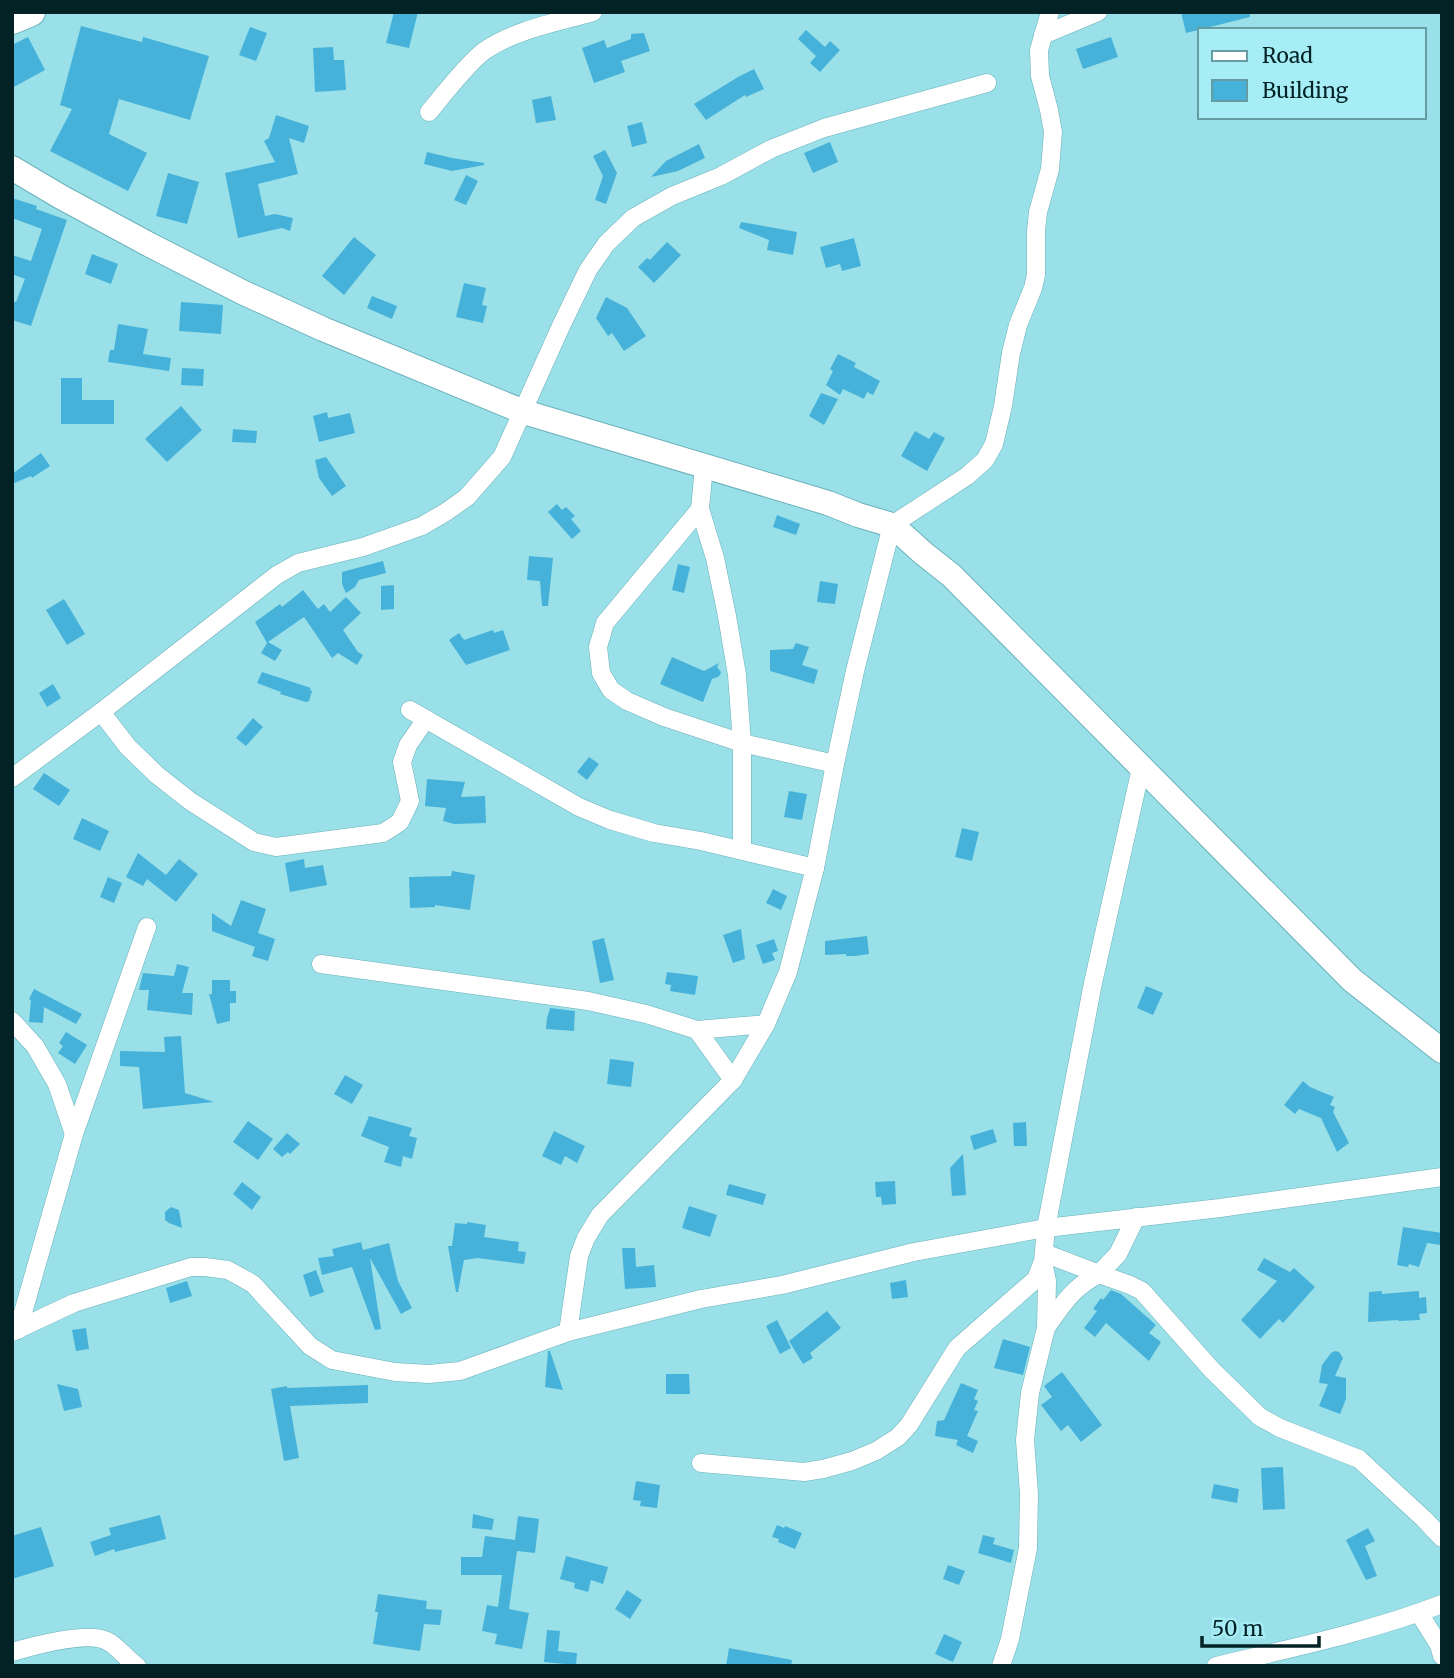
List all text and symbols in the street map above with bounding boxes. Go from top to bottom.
legend [1198,28,1426,119]
text: Road [1262,42,1313,69]
text: Building [1262,77,1349,104]
scale bar [1202,1604,1319,1648]
text: 50 m [1212,1615,1263,1642]

